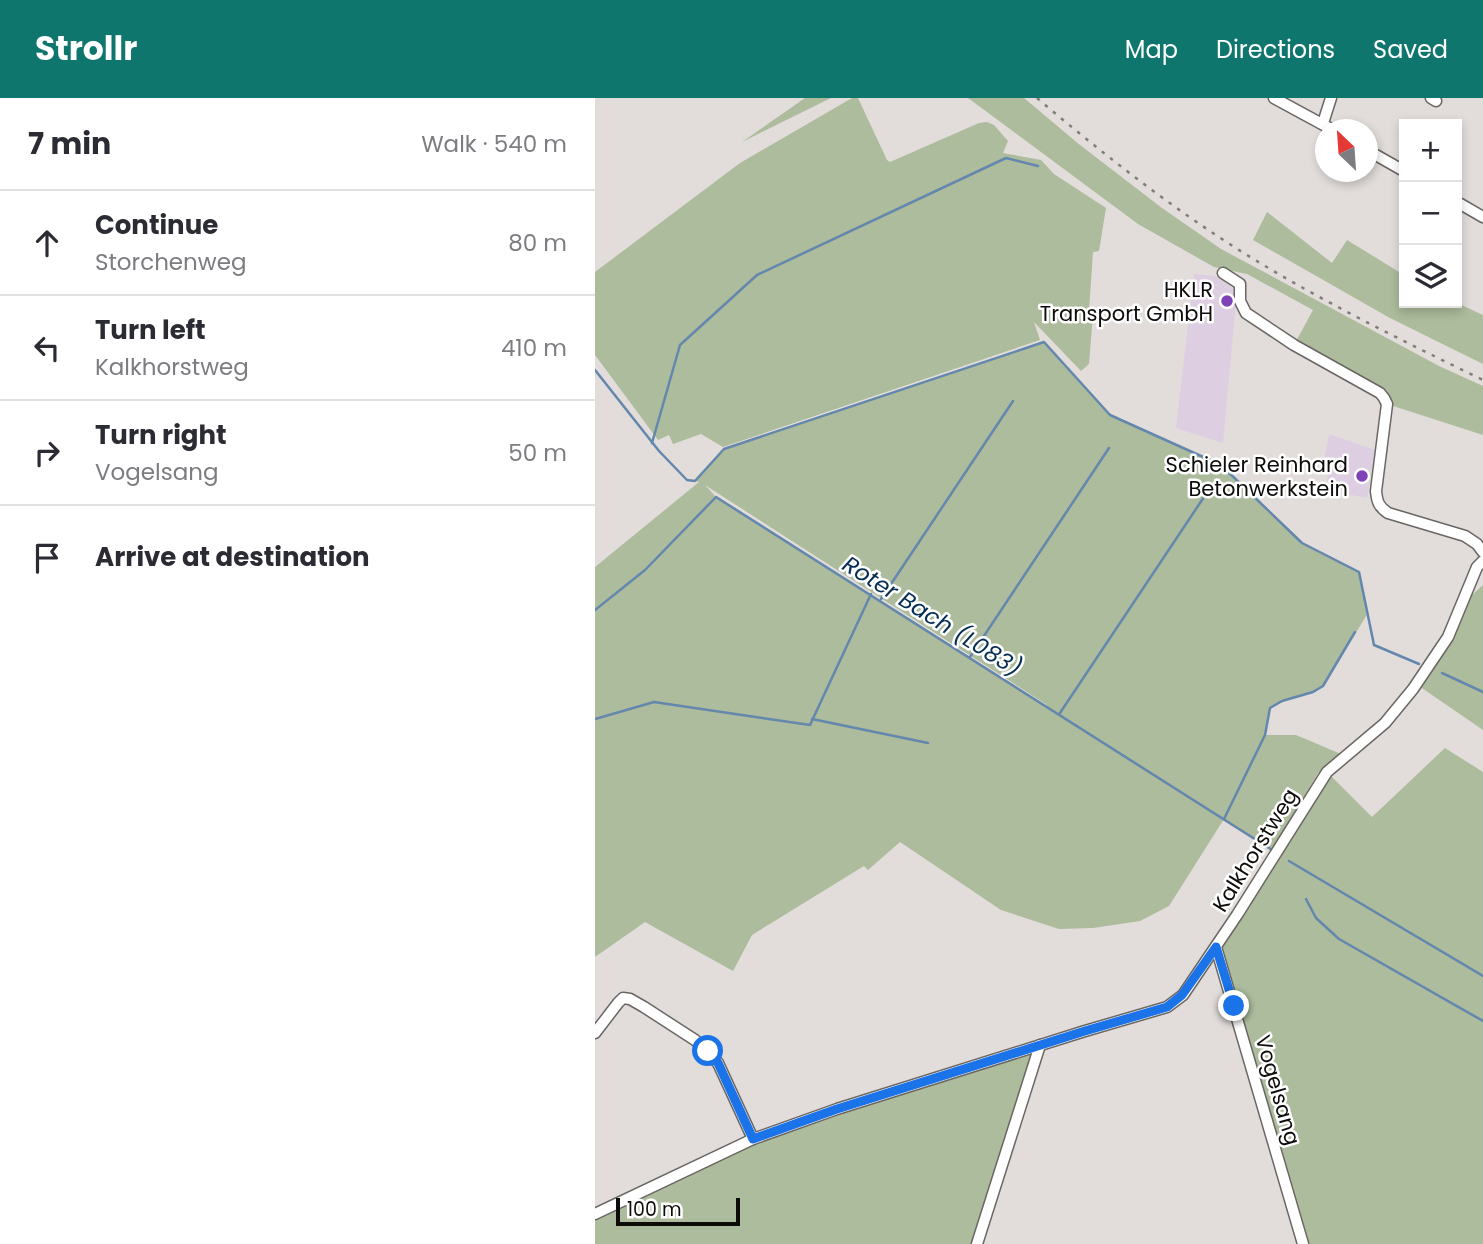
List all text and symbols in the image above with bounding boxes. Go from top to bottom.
text: Strollr [35,25,137,72]
text: Map [1125,33,1178,66]
text: Directions [1216,33,1335,66]
text: Saved [1373,33,1448,66]
north arrow [1315,119,1378,182]
map controls [1399,119,1462,308]
button: + [1399,119,1462,182]
text: 7 min [28,122,111,165]
text: Walk · 540 m [421,128,567,160]
button: − [1399,182,1462,245]
text: Continue [95,207,218,243]
icon: ahead [28,224,66,262]
text: 80 m [508,227,567,259]
button: layers [1399,245,1462,308]
text: Storchenweg [95,246,247,278]
place label: HKLR Transport GmbH [1040,275,1213,328]
marker: HKLR Transport GmbH [1219,293,1235,309]
text: Turn left [95,312,206,348]
icon: left [28,329,66,367]
text: 410 m [501,332,567,364]
text: Kalkhorstweg [95,351,249,383]
text: Turn right [95,417,227,453]
icon: right [28,434,66,472]
text: 50 m [508,437,567,469]
place label: Schieler Reinhard Betonwerkstein [1166,450,1348,503]
text: Vogelsang [95,456,219,488]
marker: Schieler Reinhard Betonwerkstein [1354,468,1370,484]
icon: arrive [28,539,66,577]
text: Arrive at destination [95,539,370,575]
water label: Roter Bach (L083) [836,548,1028,684]
street label: Kalkhorstweg [1205,783,1305,917]
route end [1218,990,1249,1021]
street label: Vogelsang [1249,1032,1307,1148]
route start [692,1035,723,1066]
scale bar [616,1195,740,1227]
text: 100 m [627,1196,682,1223]

